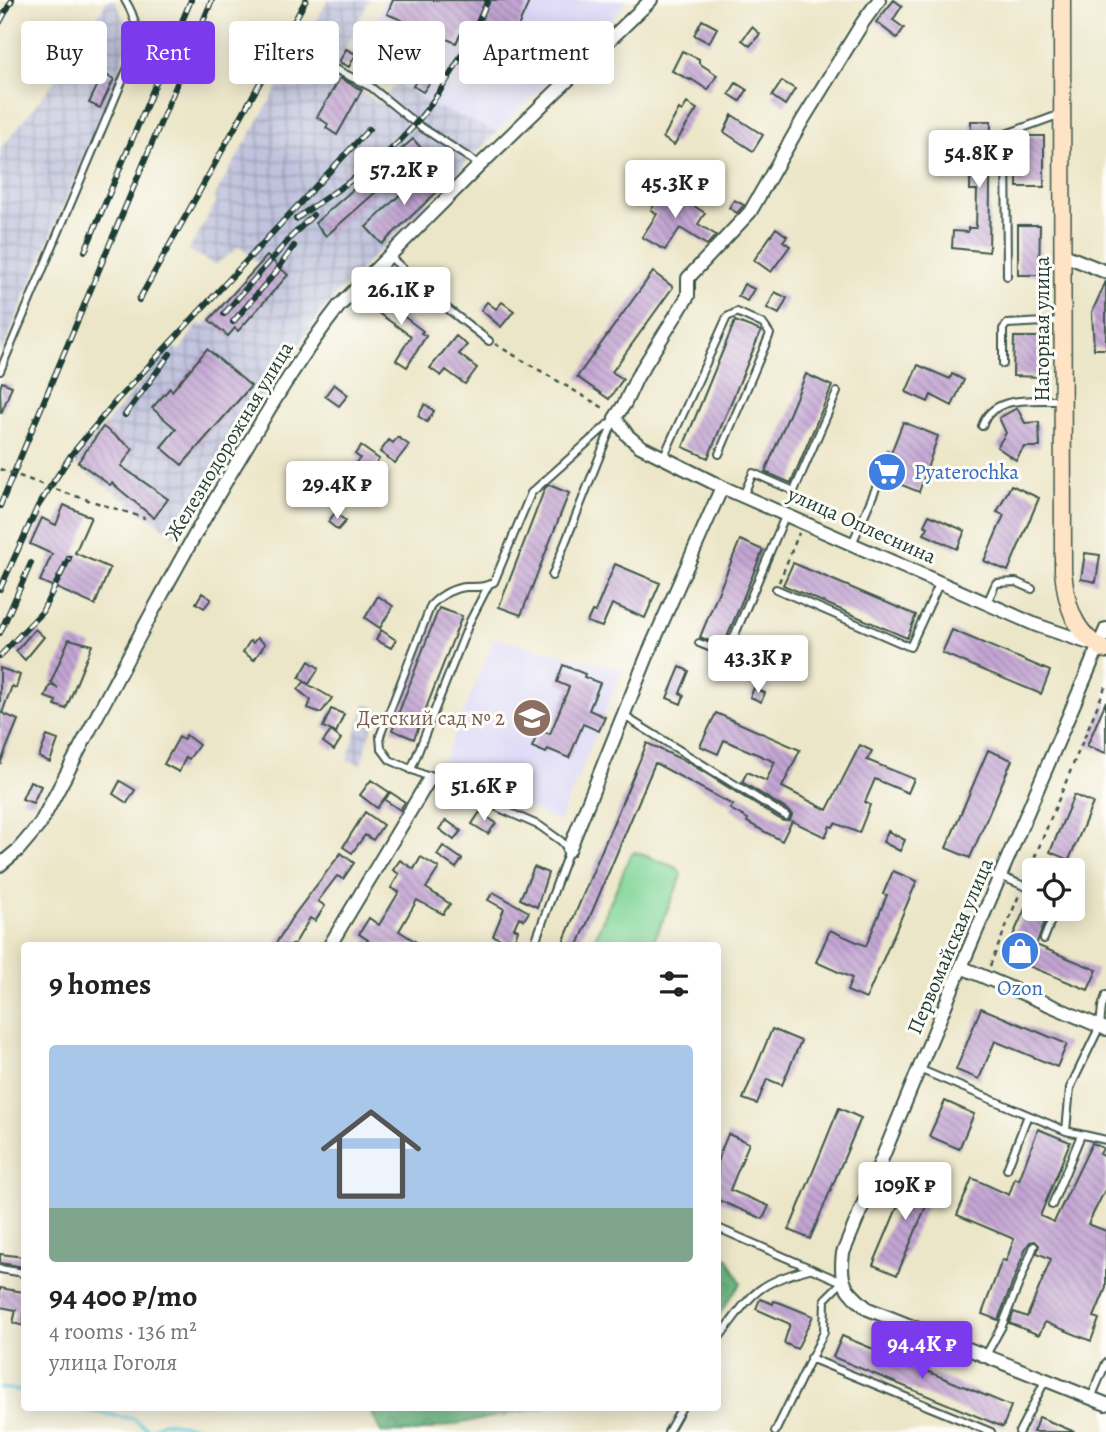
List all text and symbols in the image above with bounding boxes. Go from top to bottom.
chip: Buy [21,21,107,84]
chip: Rent [121,21,215,84]
chip: Filters [229,21,339,84]
chip: New [353,21,445,84]
chip: Apartment [459,21,614,84]
pin: 54.8K ₽ [914,130,1044,190]
text: 54.8K ₽ [945,137,1013,168]
pin: 57.2K ₽ [339,148,469,207]
text: 57.2K ₽ [370,154,438,185]
pin: 45.3K ₽ [610,160,740,220]
text: 45.3K ₽ [641,167,709,198]
street label: Нагорная улица [1028,256,1056,402]
pin: 26.1K ₽ [336,268,466,327]
text: 26.1K ₽ [367,274,435,305]
street label: Железнодорожная улица [158,336,300,546]
supermarket icon: Pyaterochka [866,451,908,493]
place label: Pyaterochka [914,458,1019,486]
pin: 29.4K ₽ [272,462,402,521]
text: 29.4K ₽ [302,468,372,499]
street label: улица Оплеснина [782,479,941,570]
pin: 43.3K ₽ [693,636,823,695]
text: 43.3K ₽ [724,642,792,673]
school or university icon: Детский сад № 2 [511,697,553,739]
place label: Детский сад № 2 [357,704,505,732]
pin: 51.6K ₽ [419,764,549,823]
text: 51.6K ₽ [451,770,517,801]
street label: Первомайская улица [900,853,1000,1038]
map controls [1022,858,1085,921]
button: locate [1022,858,1085,921]
shop icon: Ozon [999,930,1041,972]
text: 9 homes [49,964,151,1004]
icon: filters [655,965,693,1003]
place label: Ozon [997,974,1043,1002]
icon: home [308,1091,434,1217]
pin: 109K ₽ [848,1162,962,1222]
text: 109K ₽ [874,1169,936,1200]
text: 94 400 ₽/mo [49,1276,197,1316]
text: 4 rooms · 136 m² [49,1316,197,1347]
pin: 94.4K ₽ [857,1322,987,1381]
text: 94.4K ₽ [887,1328,957,1359]
text: улица Гоголя [49,1347,177,1378]

